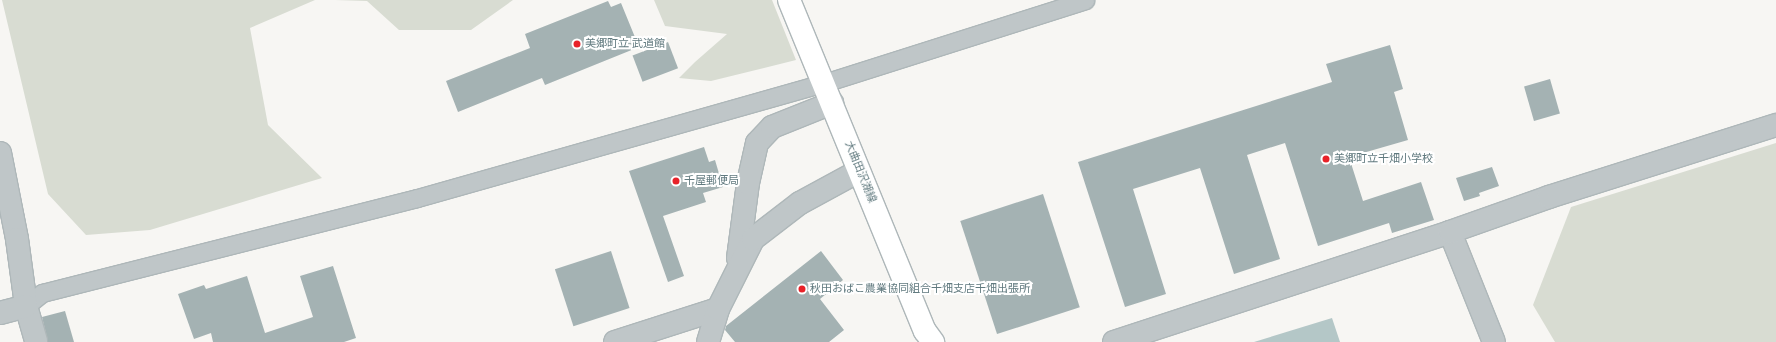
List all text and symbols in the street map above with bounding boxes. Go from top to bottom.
place label: 美郷町立 武道館 [585,37,665,51]
marker: 美郷町立 武道館 [572,39,582,49]
street label: 大曲田沢湖線 [842,139,878,205]
place label: 美郷町立千畑小学校 [1334,152,1433,166]
marker: 美郷町立千畑小学校 [1321,154,1331,164]
place label: 千屋郵便局 [684,174,739,188]
marker: 千屋郵便局 [671,176,681,186]
place label: 秋田おばこ農業協同組合千畑支店千畑出張所 [810,282,1030,296]
marker: 秋田おばこ農業協同組合千畑支店千畑出張所 [797,284,807,294]

